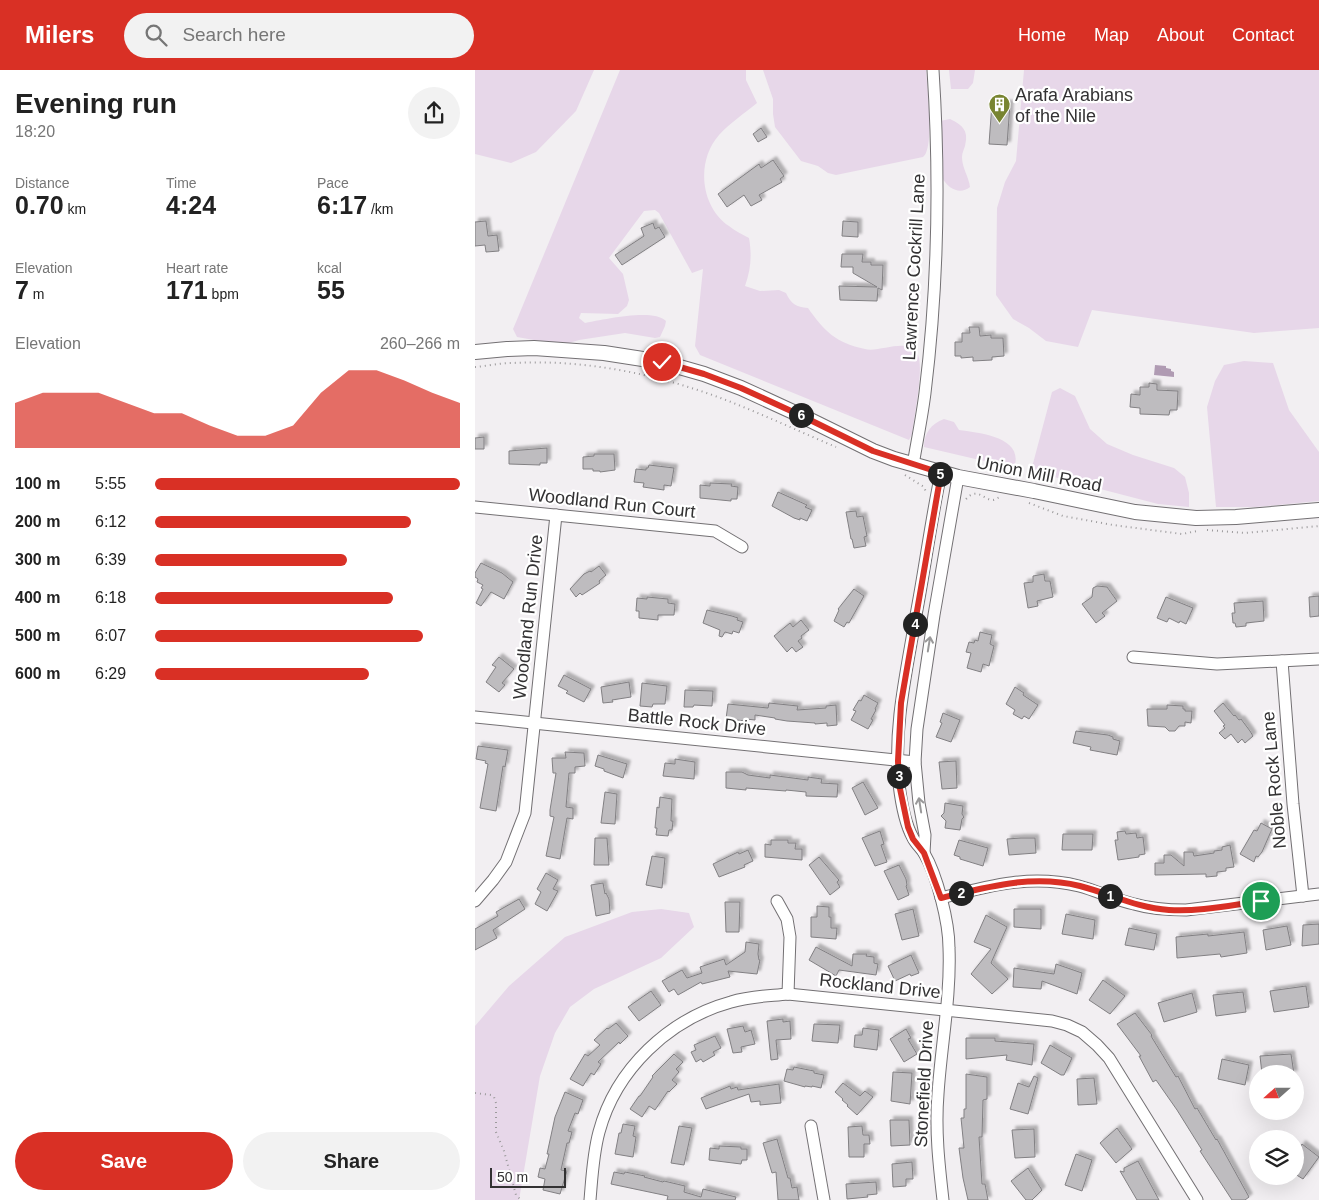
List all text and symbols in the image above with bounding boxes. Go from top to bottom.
search box [124,13,474,58]
text: Milers [25,21,94,48]
icon: search [142,21,170,49]
text: Search here [182,24,286,45]
text: Home [1018,25,1066,45]
text: Map [1094,25,1129,45]
text: About [1157,25,1204,45]
text: Contact [1232,25,1294,45]
place label: Arafa Arabians of the Nile [1015,85,1133,126]
button: share [408,87,460,139]
text: Evening run [15,88,177,119]
building icon: Arafa Arabians of the Nile [987,93,1011,124]
text: 18:20 [15,123,55,140]
street label: Lawrence Cockrill Lane [899,173,929,361]
text: Distance [15,175,69,191]
text: Time [166,175,197,191]
text: Pace [317,175,349,191]
text: 0.70 [15,191,64,219]
text: 4:24 [166,191,216,219]
text: 6:17 [317,191,367,219]
text: km [64,201,86,217]
text: /km [367,201,394,217]
text: Elevation [15,260,73,276]
text: Heart rate [166,260,228,276]
text: kcal [317,260,342,276]
text: 7 [15,276,29,304]
text: 171 [166,276,208,304]
text: 55 [317,276,345,304]
text: m [29,286,44,302]
text: bpm [208,286,239,302]
text: Elevation [15,335,81,352]
text: 260–266 m [380,335,460,352]
pin [641,341,683,383]
icon: check [648,348,676,376]
pin: 6 [789,402,813,428]
text: 6 [798,407,805,423]
street label: Union Mill Road [975,452,1103,496]
pin: 5 [927,462,953,486]
text: 5 [937,466,944,482]
text: 100 m [15,475,60,492]
text: 5:55 [95,475,126,492]
street label: Woodland Run Court [528,484,696,522]
text: 200 m [15,513,60,530]
text: 6:12 [95,513,126,530]
street label: Woodland Run Drive [509,534,547,700]
text: 300 m [15,551,60,568]
text: 6:39 [95,551,126,568]
text: 400 m [15,589,60,606]
text: 6:18 [95,589,126,606]
pin: 4 [903,612,927,636]
text: 4 [912,616,919,632]
text: 500 m [15,627,60,644]
text: 6:07 [95,627,126,644]
one-way arrow [924,636,934,652]
text: 600 m [15,665,60,682]
text: 6:29 [95,665,126,682]
street label: Battle Rock Drive [627,705,767,739]
street label: Noble Rock Lane [1258,710,1290,850]
pin: 3 [887,764,911,788]
text: 3 [896,768,903,784]
one-way arrow [914,798,924,814]
pin: 2 [949,880,973,906]
pin [1240,880,1282,922]
pin: 1 [1097,884,1123,908]
text: 2 [958,885,965,901]
icon: arrive [1247,887,1275,915]
text: 1 [1107,888,1114,904]
street label: Rockland Drive [818,970,942,1002]
street label: Stonefield Drive [911,1020,937,1148]
north arrow [1249,1065,1304,1120]
map controls [1249,1065,1304,1185]
button: layers [1249,1130,1304,1185]
button: Save [15,1132,233,1190]
button: Share [243,1132,460,1190]
scale bar [490,1165,566,1188]
text: 50 m [497,1169,528,1185]

